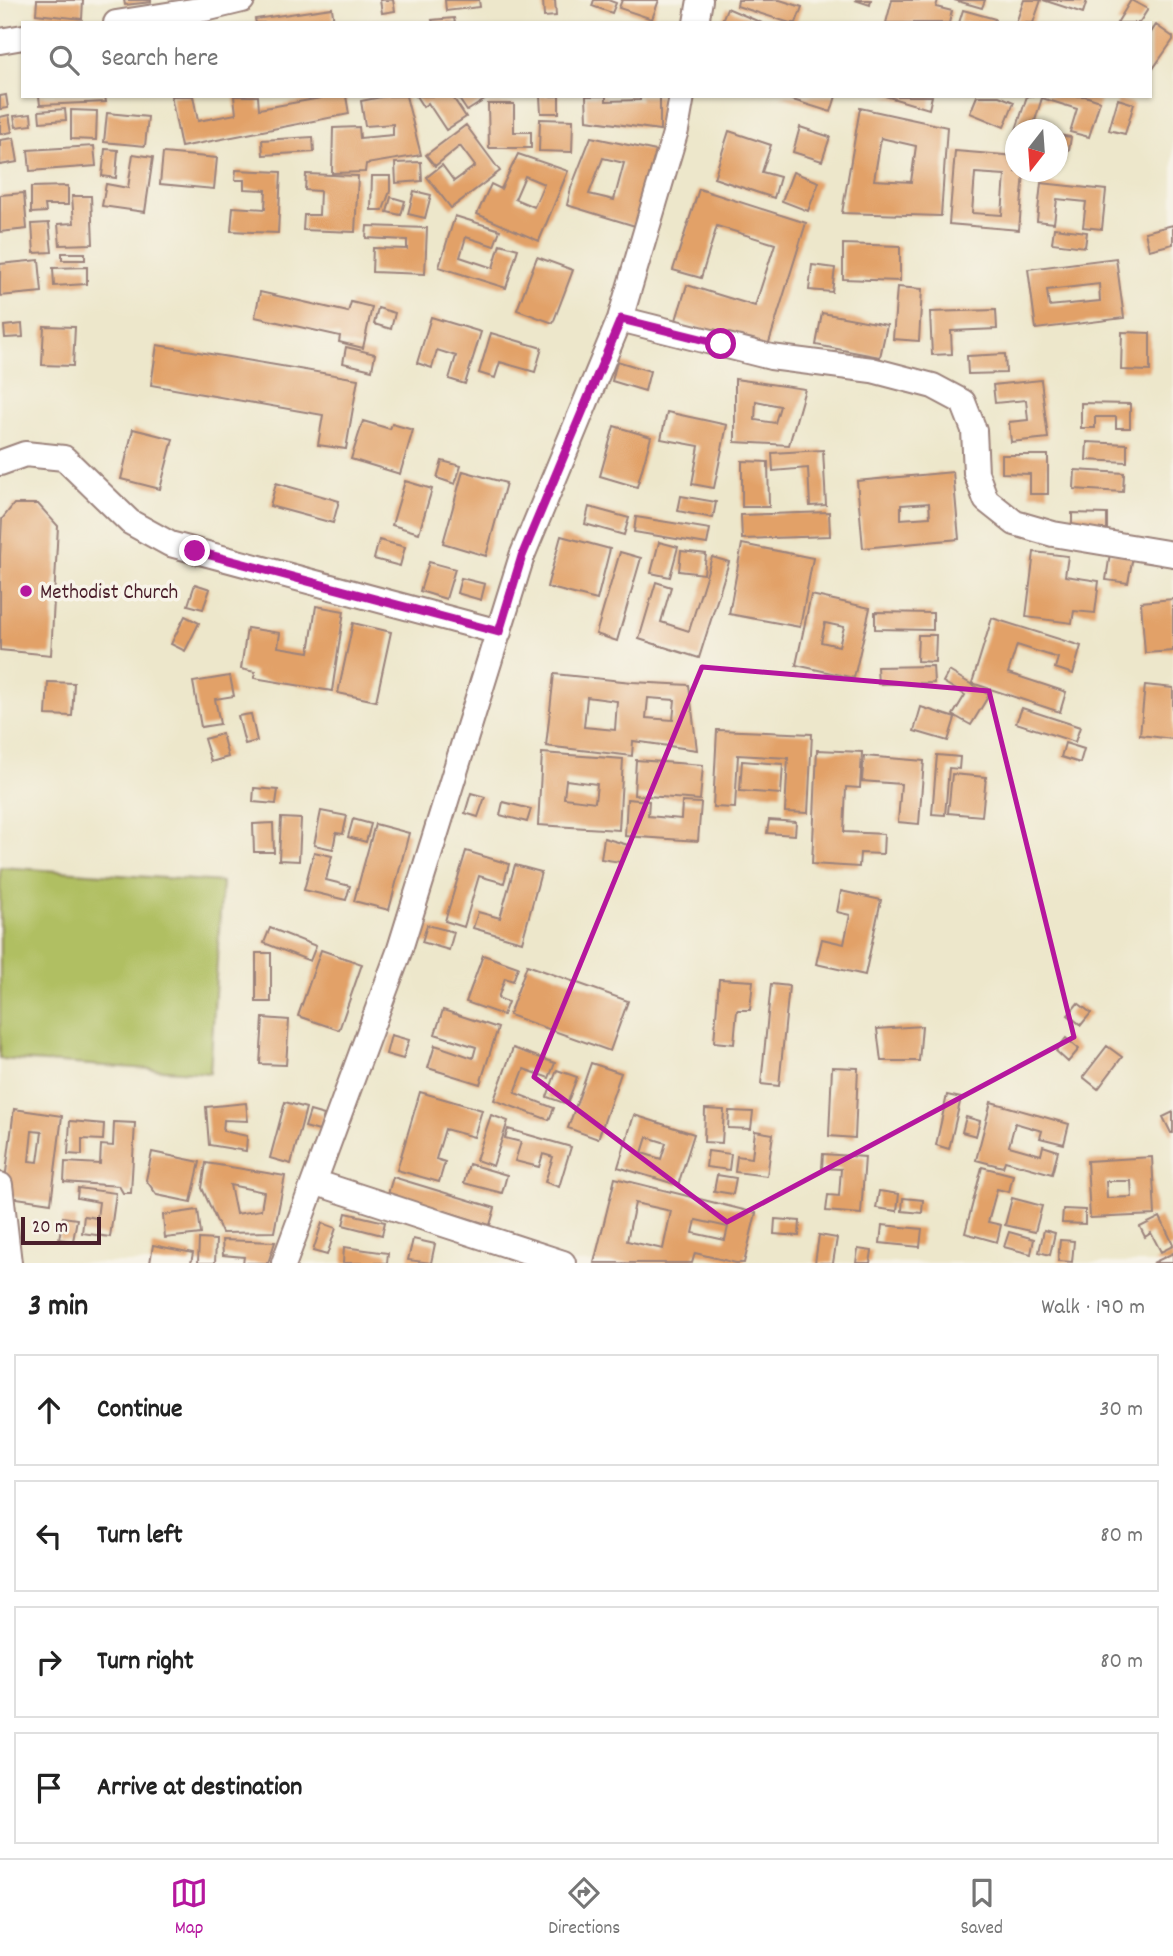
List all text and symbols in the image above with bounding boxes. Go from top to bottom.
search box [21,21,1152,98]
icon: search [45,41,83,79]
text: Search here [101,41,219,78]
north arrow [1005,119,1068,182]
route start [705,328,736,359]
route end [179,535,210,566]
place label: Methodist Church [40,579,178,609]
marker: Methodist Church [18,583,34,599]
scale bar [21,1214,102,1246]
text: 20 m [32,1215,68,1242]
text: 3 min [28,1287,88,1330]
text: Walk · 190 m [1041,1292,1145,1325]
icon: ahead [30,1391,68,1429]
text: Continue [97,1392,182,1429]
text: 30 m [1099,1394,1143,1427]
icon: left [30,1517,68,1555]
text: Turn left [97,1518,183,1555]
text: 80 m [1100,1520,1143,1553]
icon: right [30,1643,68,1681]
text: Turn right [97,1644,194,1681]
text: 80 m [1100,1646,1143,1679]
icon: arrive [30,1769,68,1807]
text: Arrive at destination [97,1770,302,1807]
tab: Map [170,1874,208,1943]
tab: Directions [548,1874,620,1943]
tab: Saved [960,1874,1003,1943]

